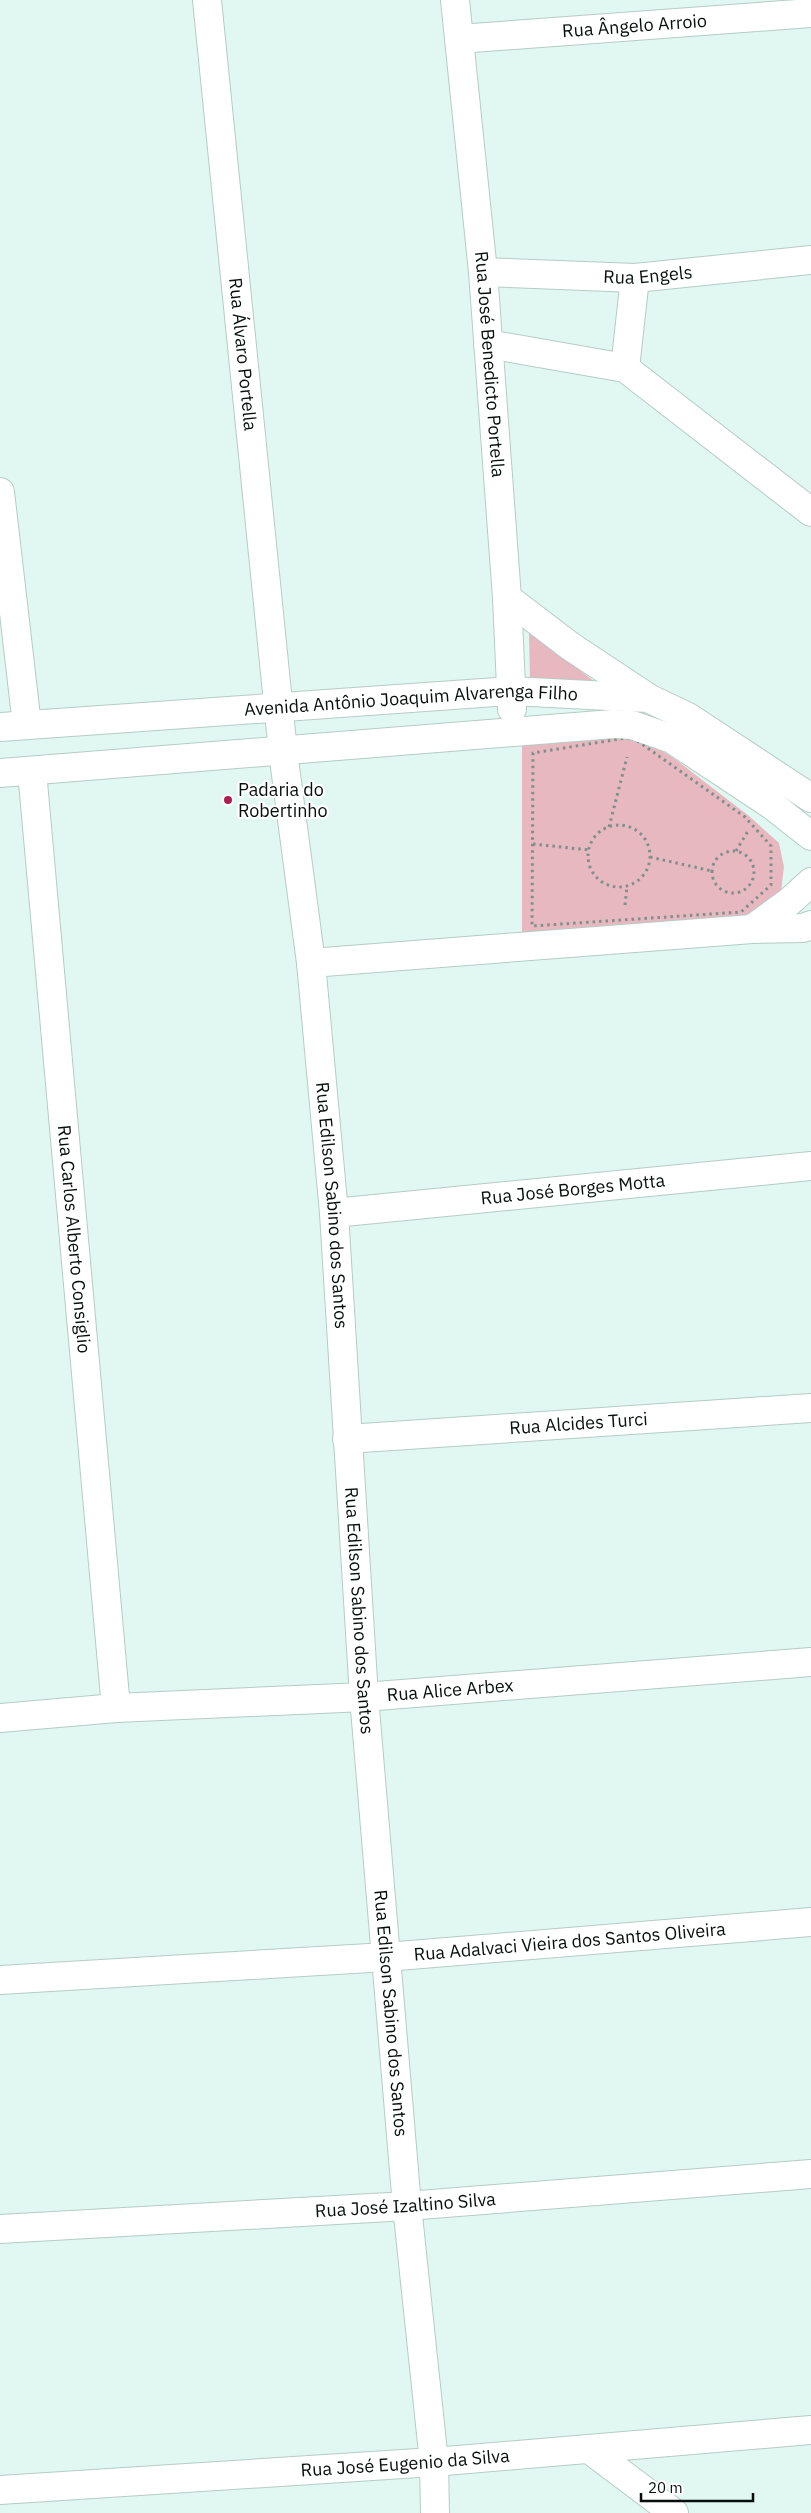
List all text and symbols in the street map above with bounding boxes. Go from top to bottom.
street label: Rua Ângelo Arroio [561,9,708,42]
street label: Rua José Benedicto Portella [470,250,510,479]
street label: Rua Engels [603,260,693,289]
street label: Rua Álvaro Portella [224,276,263,432]
street label: Avenida Antônio Joaquim Alvarenga Filho [243,679,579,721]
place label: Padaria do Robertinho [238,778,328,822]
marker: Padaria do Robertinho [222,794,234,806]
street label: Rua Edilson Sabino dos Santos [311,1081,353,1330]
street label: Rua Carlos Alberto Consiglio [53,1124,96,1354]
street label: Rua José Borges Motta [480,1168,666,1209]
street label: Rua Alcides Turci [508,1407,648,1439]
street label: Rua Edilson Sabino dos Santos [340,1486,379,1735]
street label: Rua Alice Arbex [386,1673,514,1706]
street label: Rua Edilson Sabino dos Santos [369,1889,413,2138]
street label: Rua Adalvaci Vieira dos Santos Oliveira [413,1917,727,1966]
street label: Rua José Izaltino Silva [314,2187,497,2222]
street label: Rua José Eugenio da Silva [300,2444,511,2482]
scale bar [641,2470,754,2502]
text: 20 m [648,2478,683,2497]

